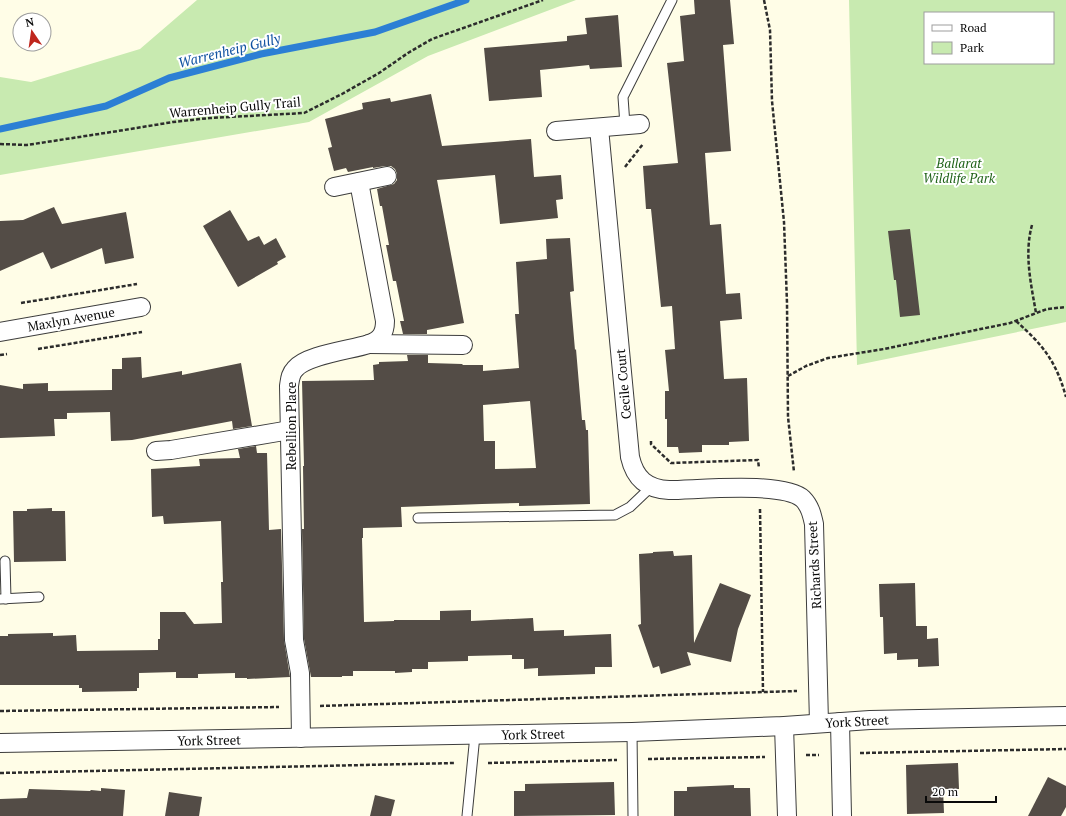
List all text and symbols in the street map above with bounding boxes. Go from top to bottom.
north arrow [12,12,52,52]
legend [924,12,1054,64]
text: N [24,14,36,30]
text: Road [960,20,987,35]
water label: Warrenheip Gully [176,28,283,72]
text: Park [960,40,985,55]
street label: Warrenheip Gully Trail [169,92,301,122]
park label: Ballarat Wildlife Park [923,154,996,187]
street label: Maxlyn Avenue [26,302,116,336]
street label: Cecile Court [611,348,635,420]
street label: Rebellion Place [282,382,300,470]
street label: Richards Street [803,520,825,609]
street label: York Street [825,710,890,732]
street label: York Street [501,724,565,744]
street label: York Street [177,730,241,750]
scale bar [926,778,996,804]
text: 20 m [932,784,959,799]

